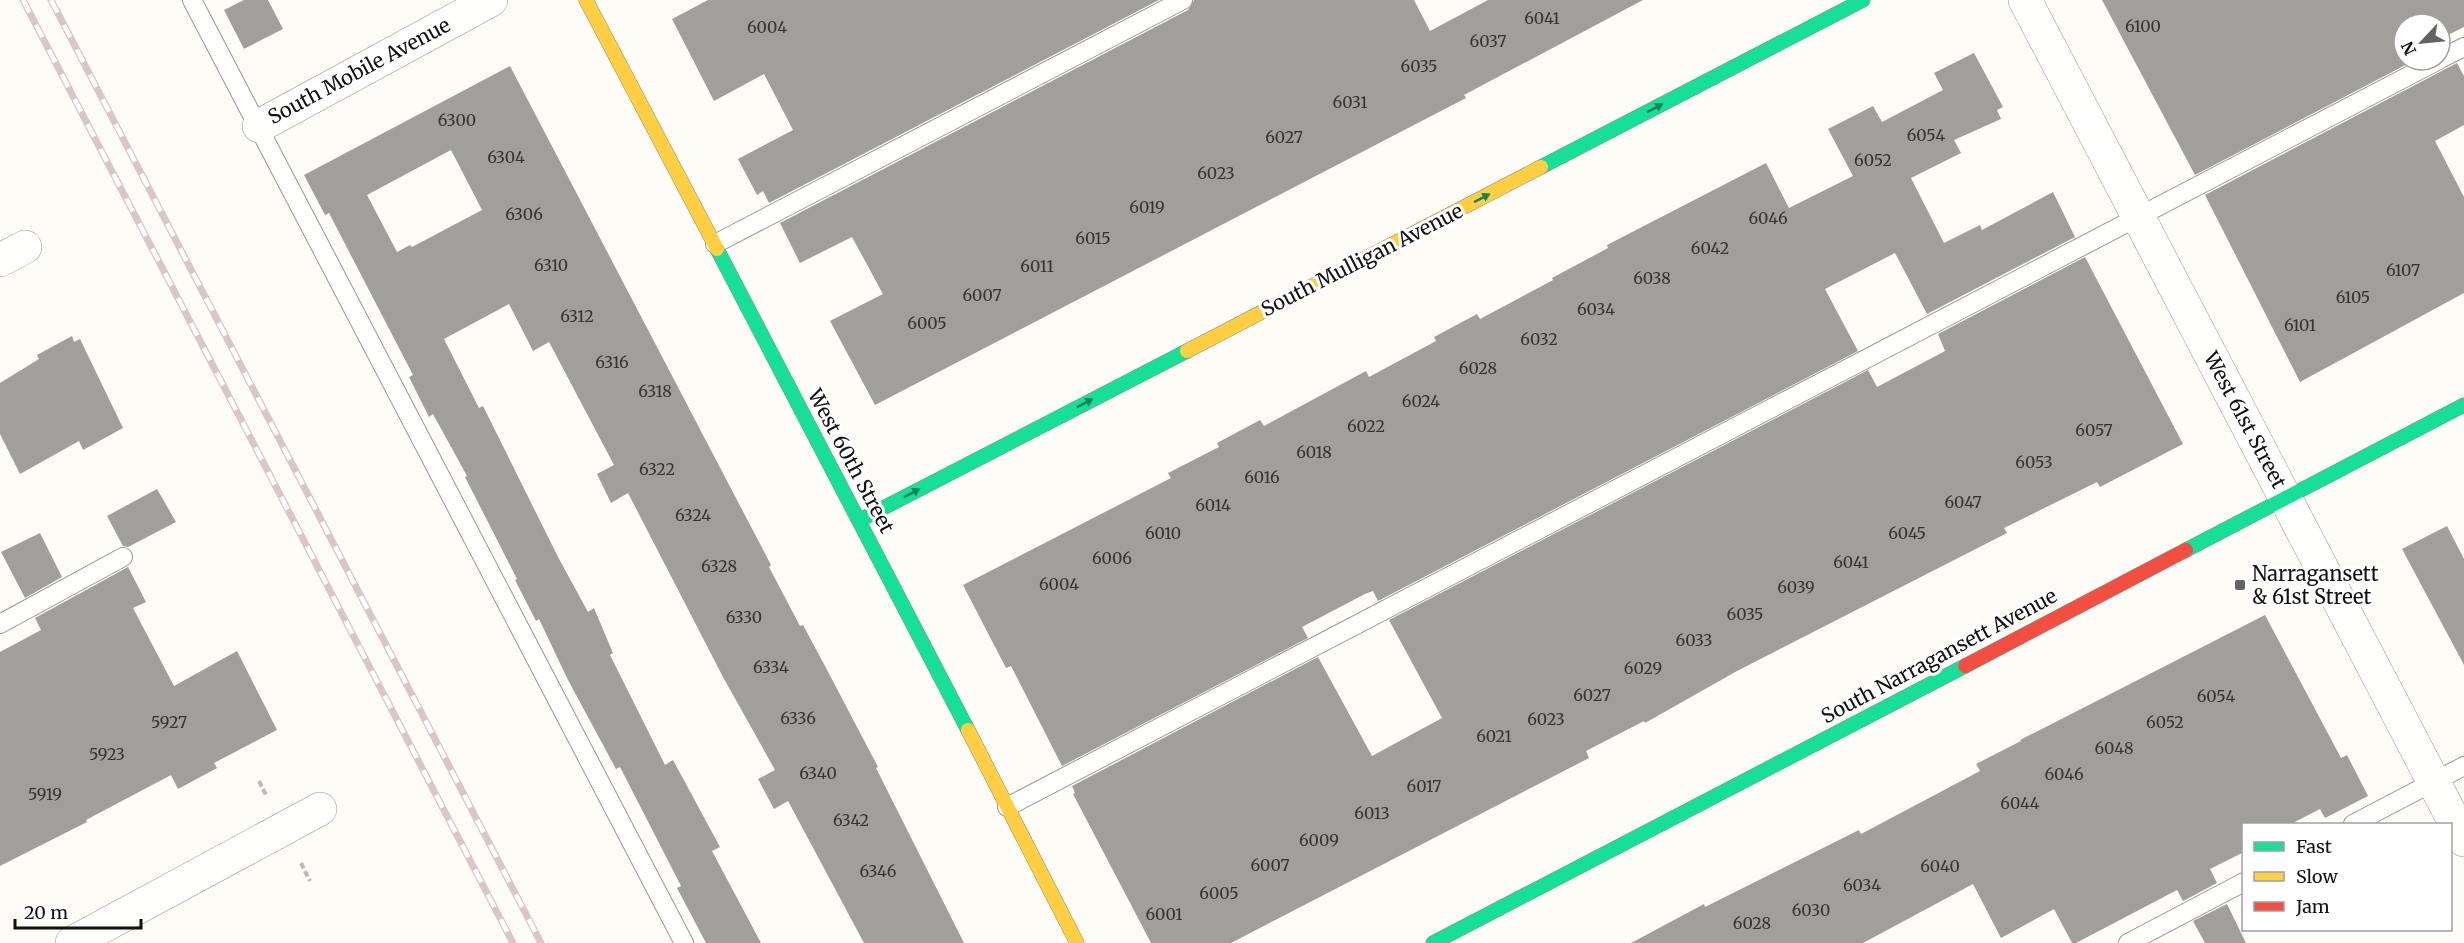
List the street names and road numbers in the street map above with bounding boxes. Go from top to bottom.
street label: South Mobile Avenue [263,12,454,129]
street label: South Mulligan Avenue [1257,198,1467,321]
street label: West 61st Street [2198,346,2292,493]
street label: West 60th Street [802,383,900,537]
street label: South Narragansett Avenue [1817,583,2061,728]

